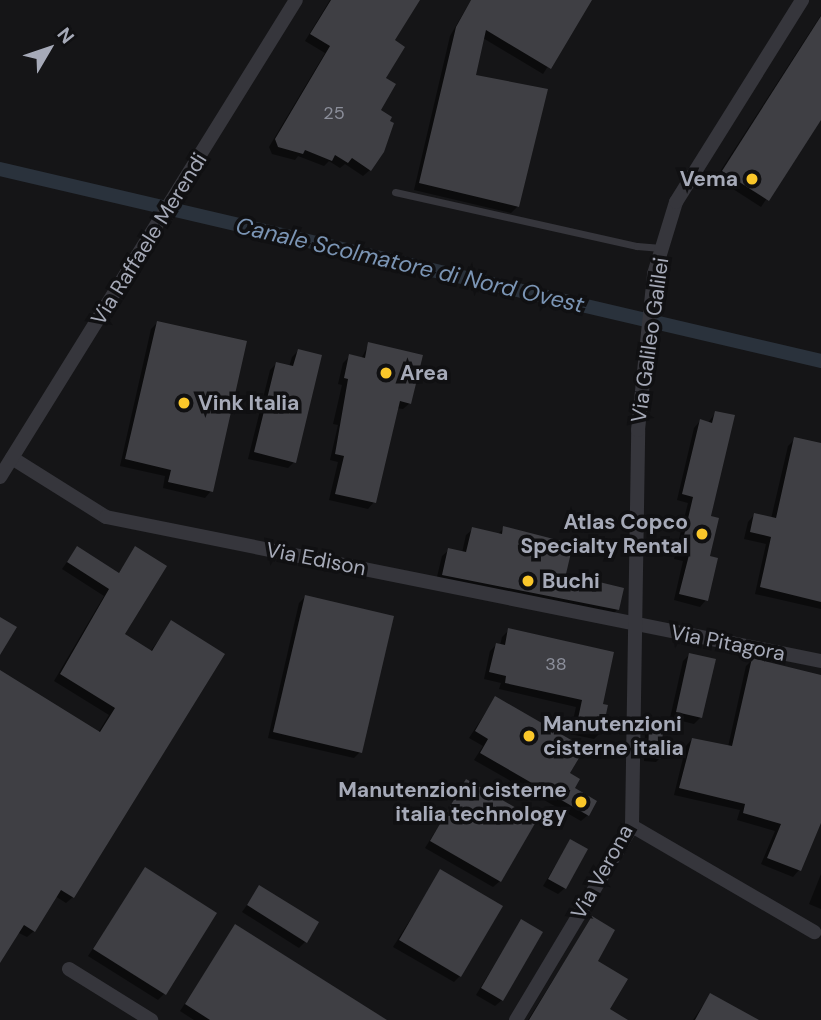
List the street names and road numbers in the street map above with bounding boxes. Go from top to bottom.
street label: Via Raffaele Merendi [86,148,212,330]
street label: Via Galileo Galilei [626,256,674,424]
street label: Via Edison [264,537,368,581]
street label: Via Pitagora [669,620,787,666]
street label: Via Verona [566,820,638,924]

